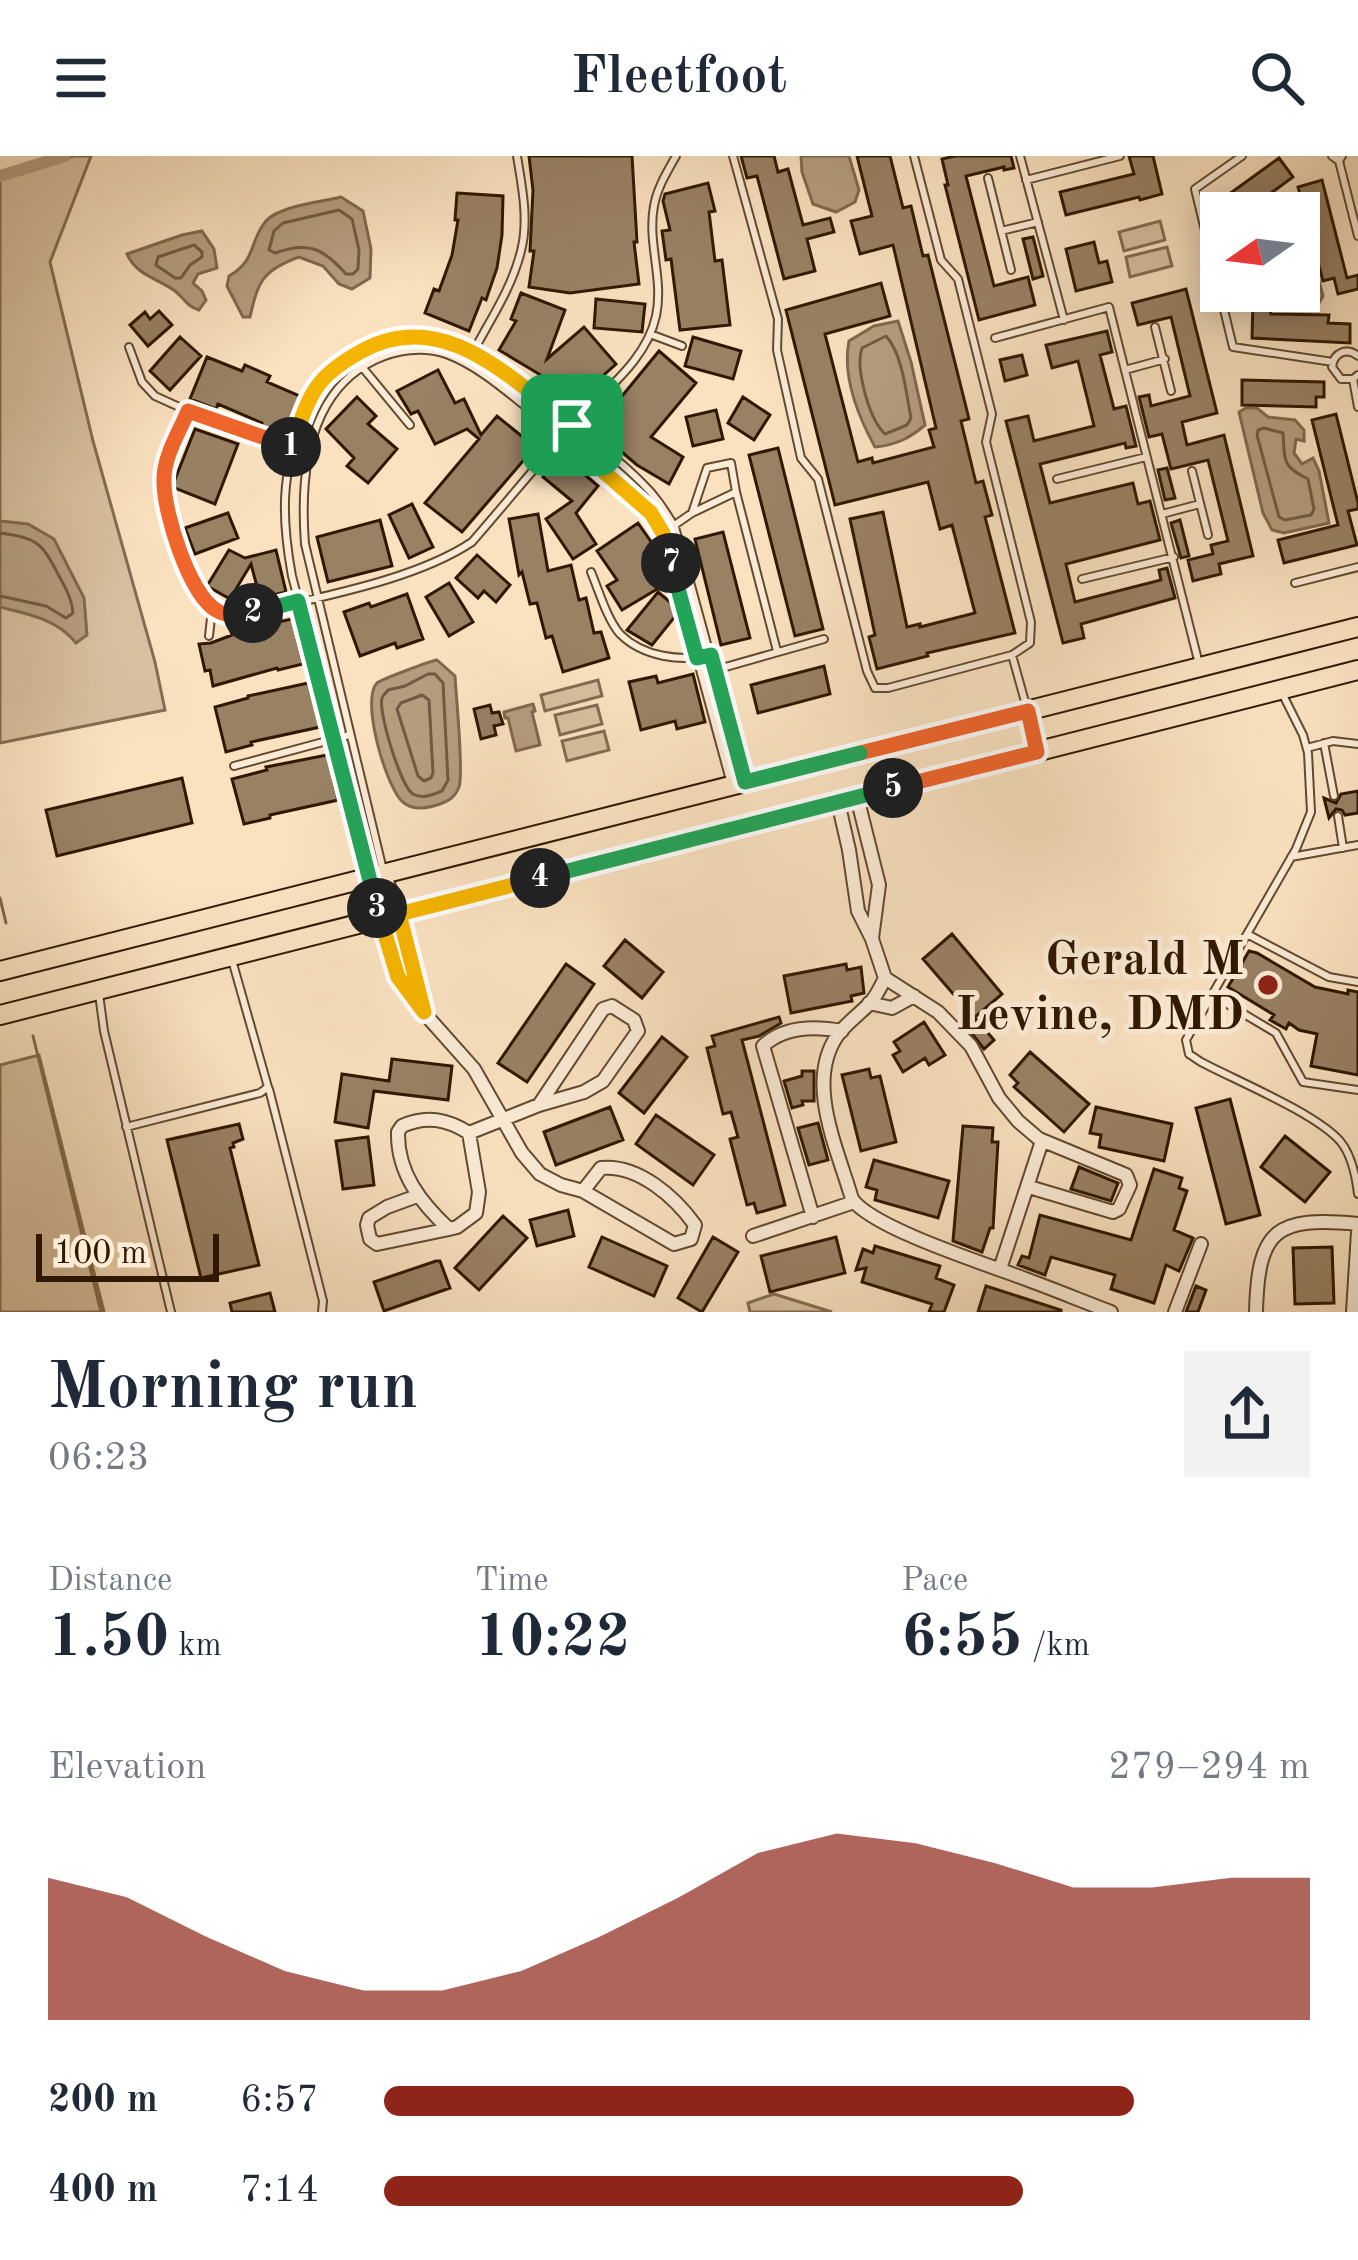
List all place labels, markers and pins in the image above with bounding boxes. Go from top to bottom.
pin [521,374,623,476]
pin: 1 [261,417,321,477]
pin: 7 [641,533,701,593]
pin: 2 [223,583,283,643]
pin: 5 [863,758,923,818]
pin: 4 [510,848,570,908]
pin: 3 [347,878,407,938]
place label: Gerald M Levine, DMD [955,937,1244,1040]
marker: Gerald M Levine, DMD [1255,972,1281,998]

